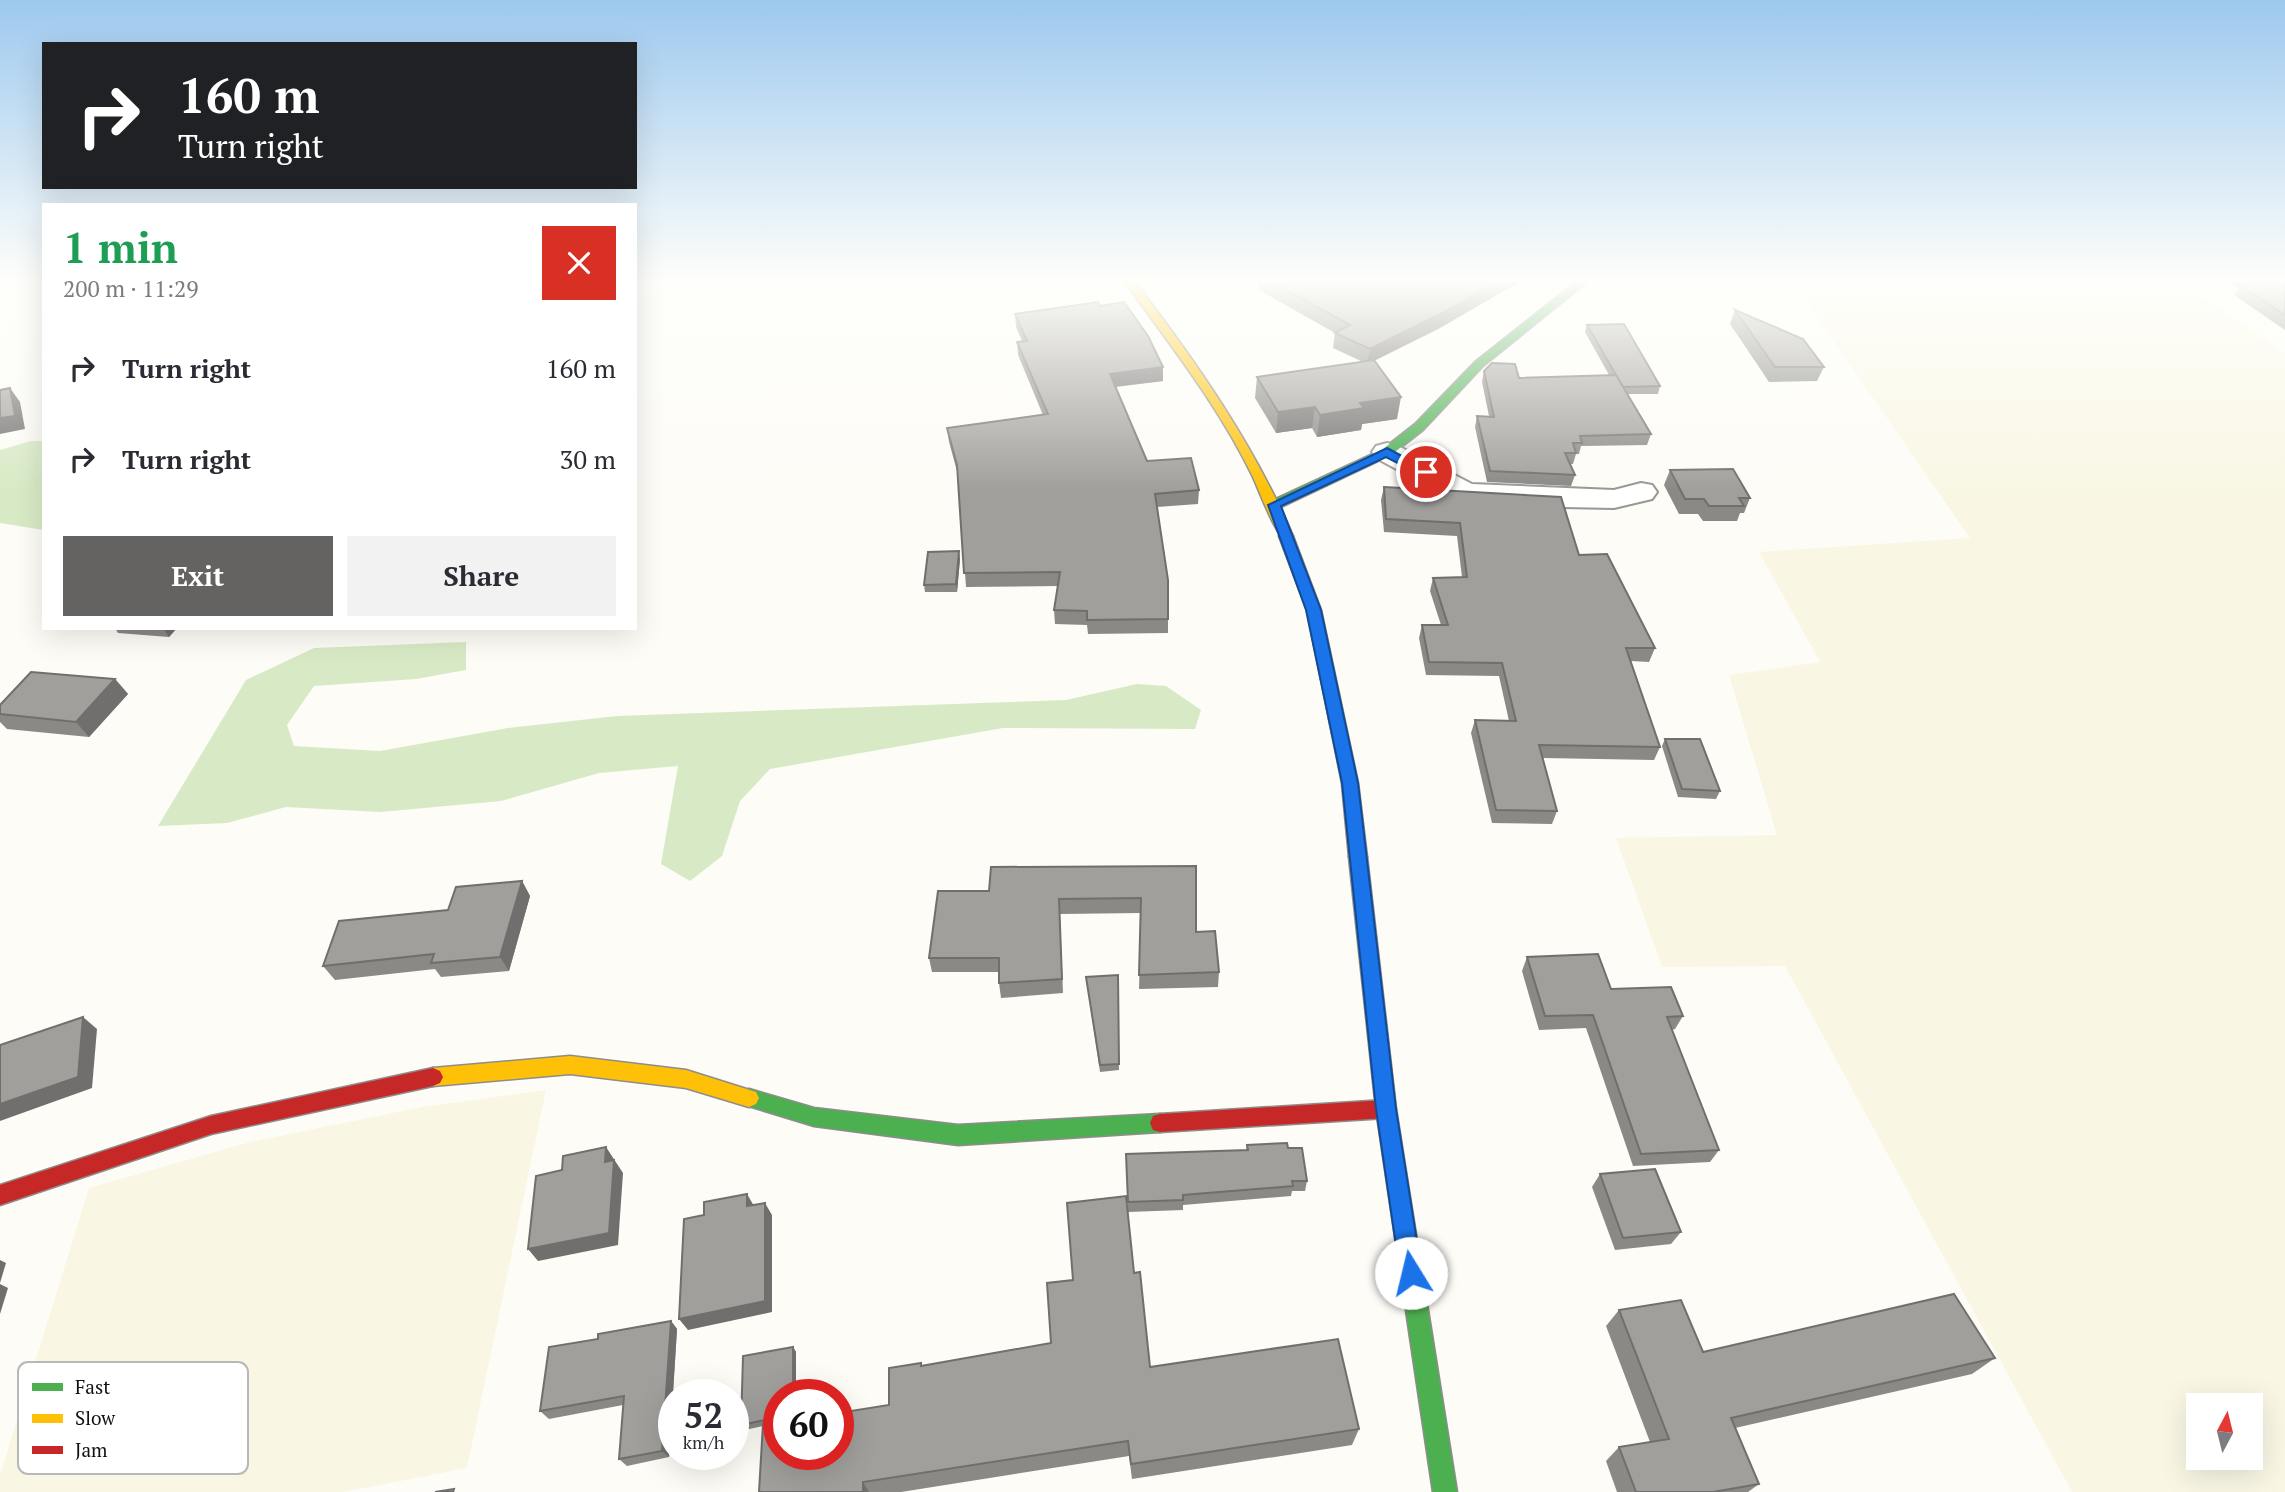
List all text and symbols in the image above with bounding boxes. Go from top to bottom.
text: 160 m [178,62,320,127]
icon: right [63,70,154,161]
text: Turn right [178,125,324,167]
text: 1 min [63,219,178,275]
button: close [542,226,616,300]
text: 200 m · 11:29 [63,273,198,304]
icon: right [63,349,101,387]
text: Turn right [122,351,251,385]
text: 160 m [546,351,616,385]
icon: right [63,440,101,478]
text: Turn right [122,442,251,476]
text: 30 m [560,442,616,476]
pin [1396,442,1456,502]
icon: arrive [1407,453,1445,491]
button: Exit [63,536,333,616]
button: Share [347,536,616,616]
position arrow [1374,1236,1448,1310]
legend [18,1362,248,1474]
text: Fast [75,1374,110,1399]
speed limit sign: 60 [763,1379,854,1470]
text: 52 [684,1392,723,1438]
north arrow [2186,1393,2263,1470]
map controls [2186,1393,2263,1470]
text: Slow [75,1405,116,1430]
text: km/h [683,1430,724,1454]
text: Jam [75,1437,108,1462]

